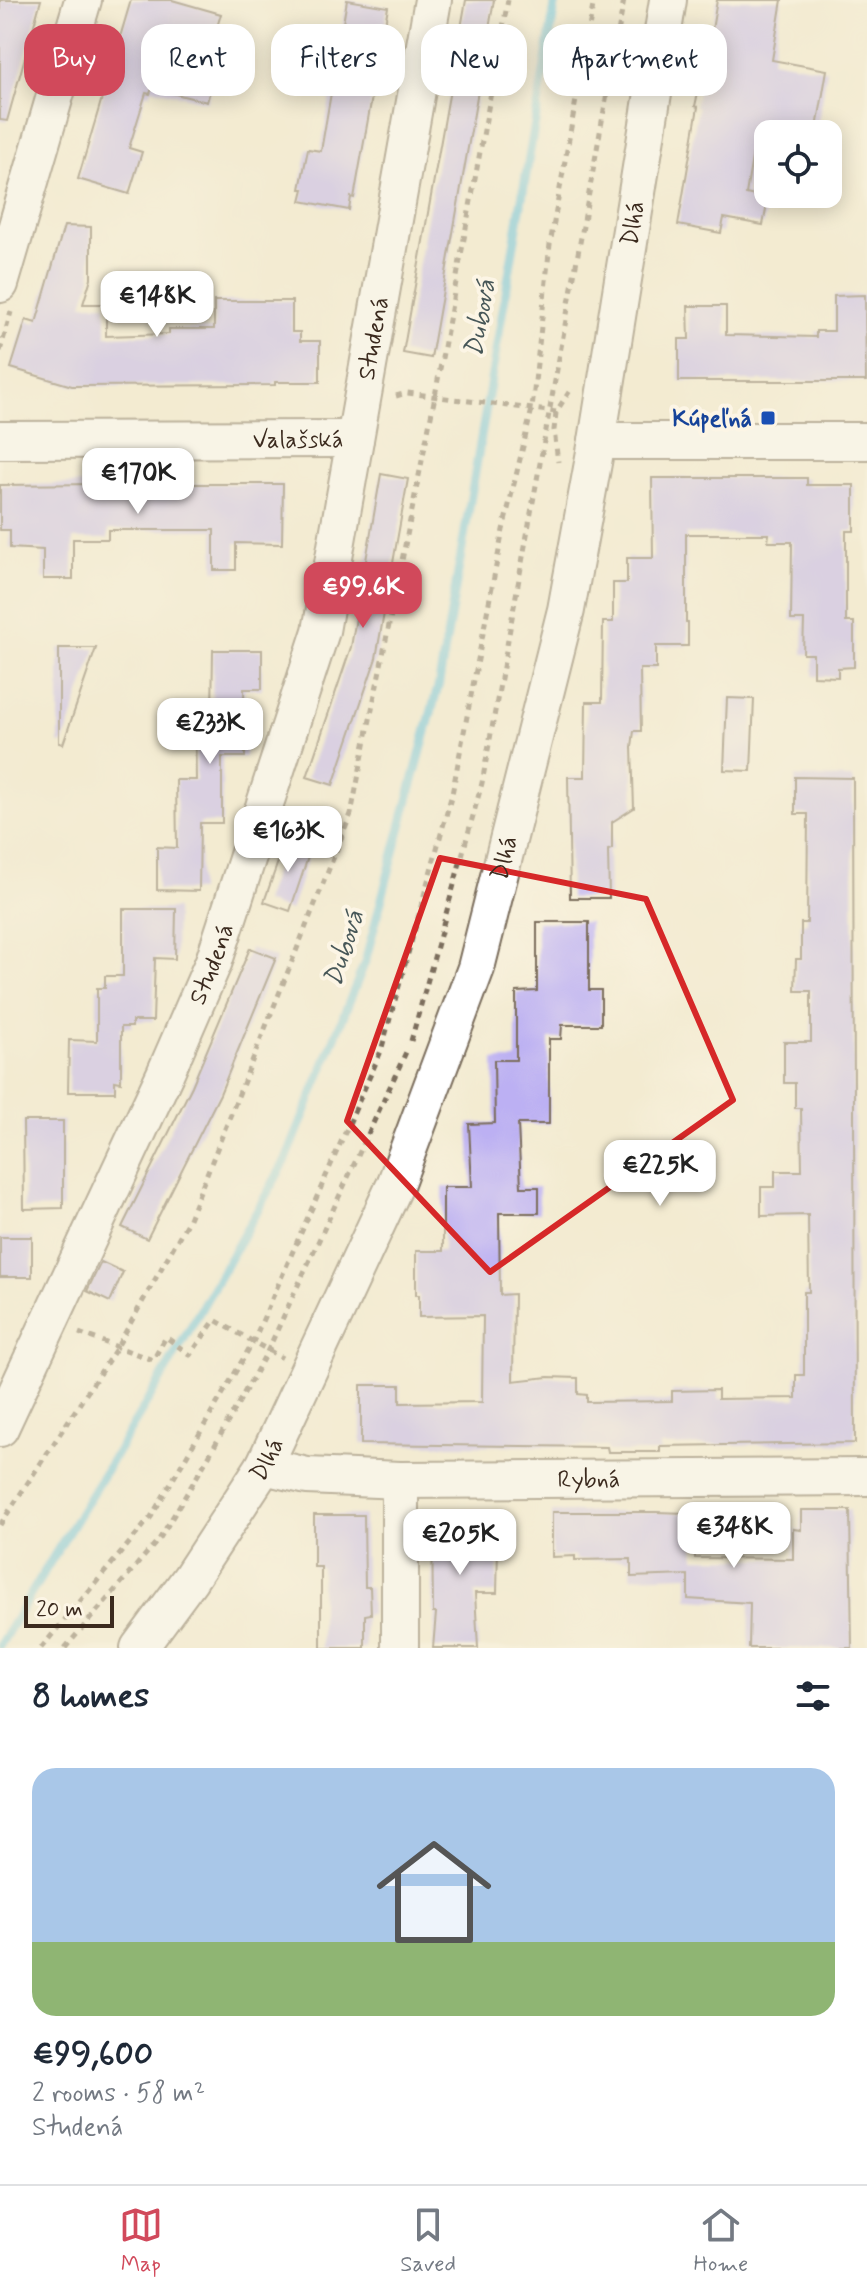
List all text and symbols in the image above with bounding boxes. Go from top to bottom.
chip: Buy [24,24,125,96]
chip: Rent [141,24,255,96]
chip: Filters [271,24,405,96]
chip: New [421,24,527,96]
chip: Apartment [543,24,727,96]
map controls [754,120,842,208]
button: locate [754,120,842,208]
street label: Dlhá [615,199,652,248]
pin: €148K [101,271,213,339]
water label: Dubová [457,277,504,360]
text: €148K [119,280,195,314]
street label: Studená [352,294,397,383]
place label: Kúpeľná [672,404,752,435]
marker: Kúpeľná [759,409,777,427]
street label: Valašská [253,425,343,456]
pin: €170K [82,448,194,516]
text: €170K [100,457,176,491]
pin: €99.6K [298,562,428,630]
text: €99.6K [322,571,404,605]
pin: €233K [154,698,266,766]
text: €233K [175,707,245,741]
pin: €163K [232,806,344,874]
text: €163K [252,815,324,849]
street label: Dlhá [485,833,526,884]
water label: Dubová [317,906,373,991]
street label: Studená [183,920,242,1010]
pin: €225K [604,1140,716,1208]
text: €225K [622,1149,698,1183]
street label: Dlhá [244,1433,292,1488]
street label: Rybná [557,1465,620,1496]
pin: €348K [678,1502,790,1570]
pin: €205K [404,1509,516,1577]
text: €348K [696,1511,773,1545]
text: €205K [421,1518,499,1552]
scale bar [24,1592,114,1628]
text: 20 m [36,1596,83,1624]
text: 8 homes [32,1674,149,1719]
icon: filters [791,1674,835,1718]
icon: home [362,1820,506,1964]
text: €99,600 [32,2032,153,2077]
text: 2 rooms · 58 m² [32,2077,205,2111]
text: Studená [32,2111,123,2145]
tab: Map [119,2203,163,2279]
tab: Saved [400,2203,456,2279]
tab: Home [694,2203,748,2279]

